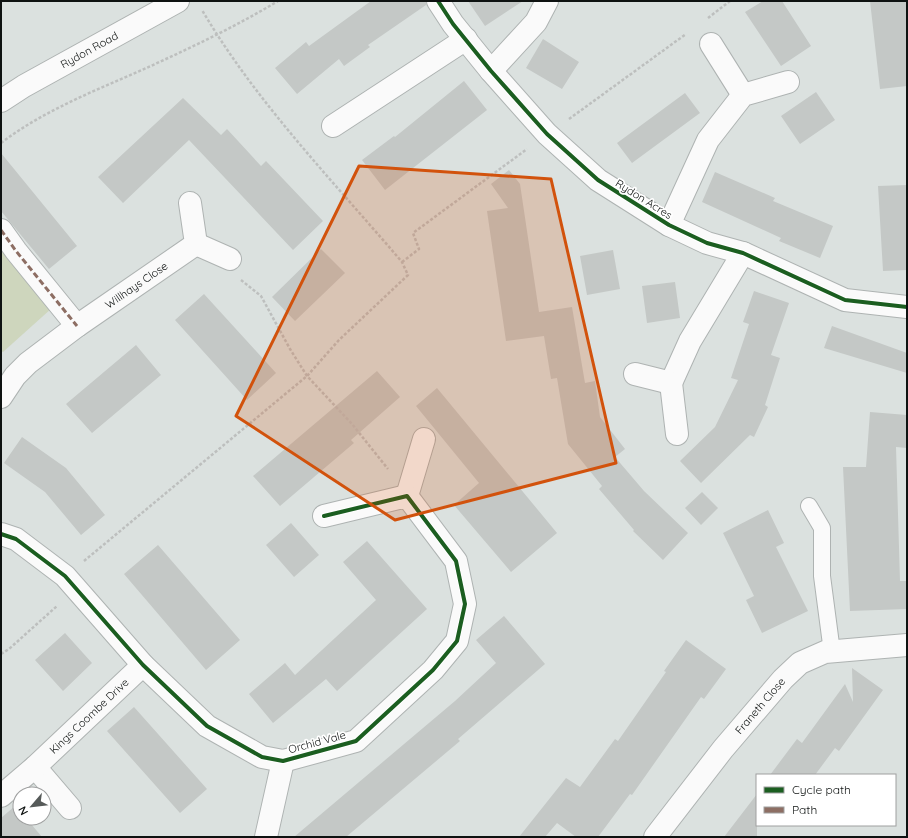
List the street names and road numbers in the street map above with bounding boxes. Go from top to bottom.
street label: Rydon Road [58,28,120,71]
street label: Rydon Acres [613,176,675,222]
street label: Willhays Close [102,259,170,312]
street label: Kings Coombe Drive [46,675,132,757]
street label: Franeth Close [732,675,788,737]
street label: Orchid Vale [287,728,347,756]

